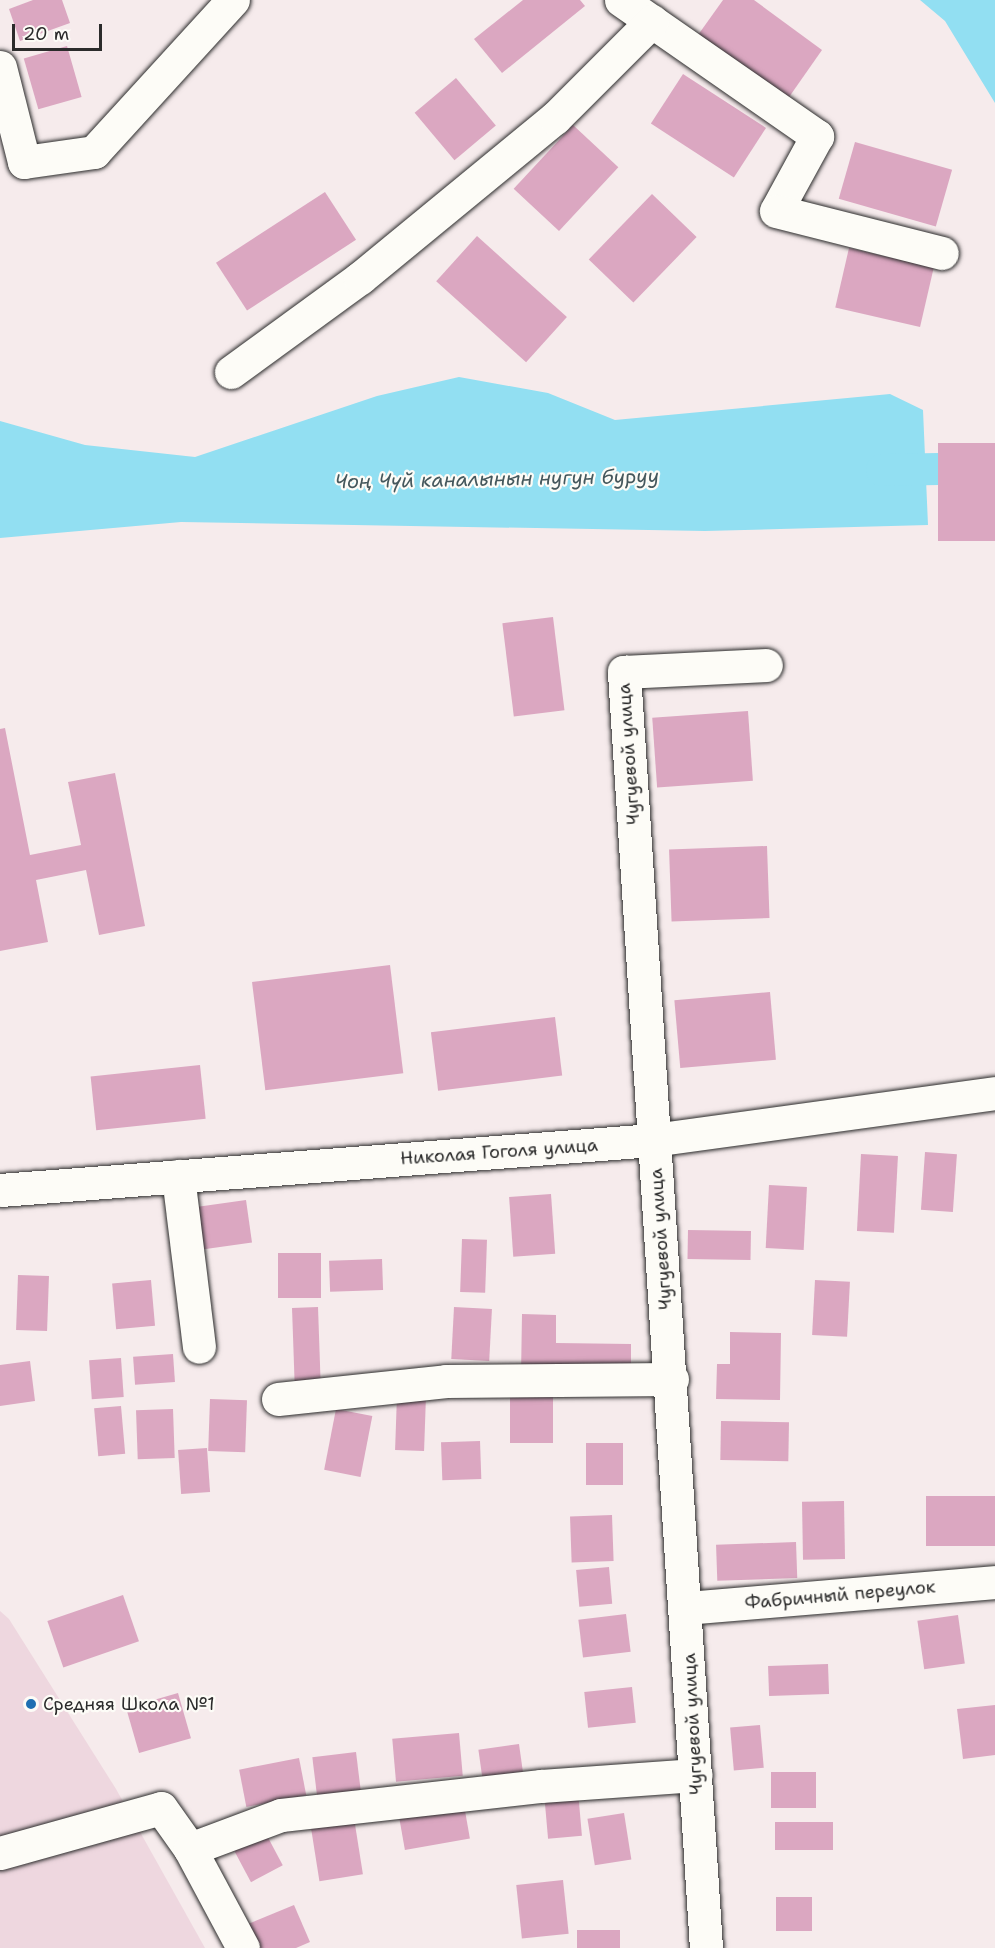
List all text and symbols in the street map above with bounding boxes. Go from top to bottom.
scale bar [15,12,105,50]
text: 20 m [23,22,69,46]
water label: Чоң Чүй каналынын нугун буруу [335,464,659,494]
street label: Чугуевой улица [613,682,645,826]
street label: Николая Гоголя улица [399,1134,599,1170]
street label: Чугуевой улица [645,1167,677,1311]
street label: Фабричный переулок [744,1576,936,1614]
street label: Чугуевой улица [679,1653,707,1795]
place label: Средняя Школа №1 [43,1693,215,1715]
marker: Средняя Школа №1 [24,1697,38,1711]

